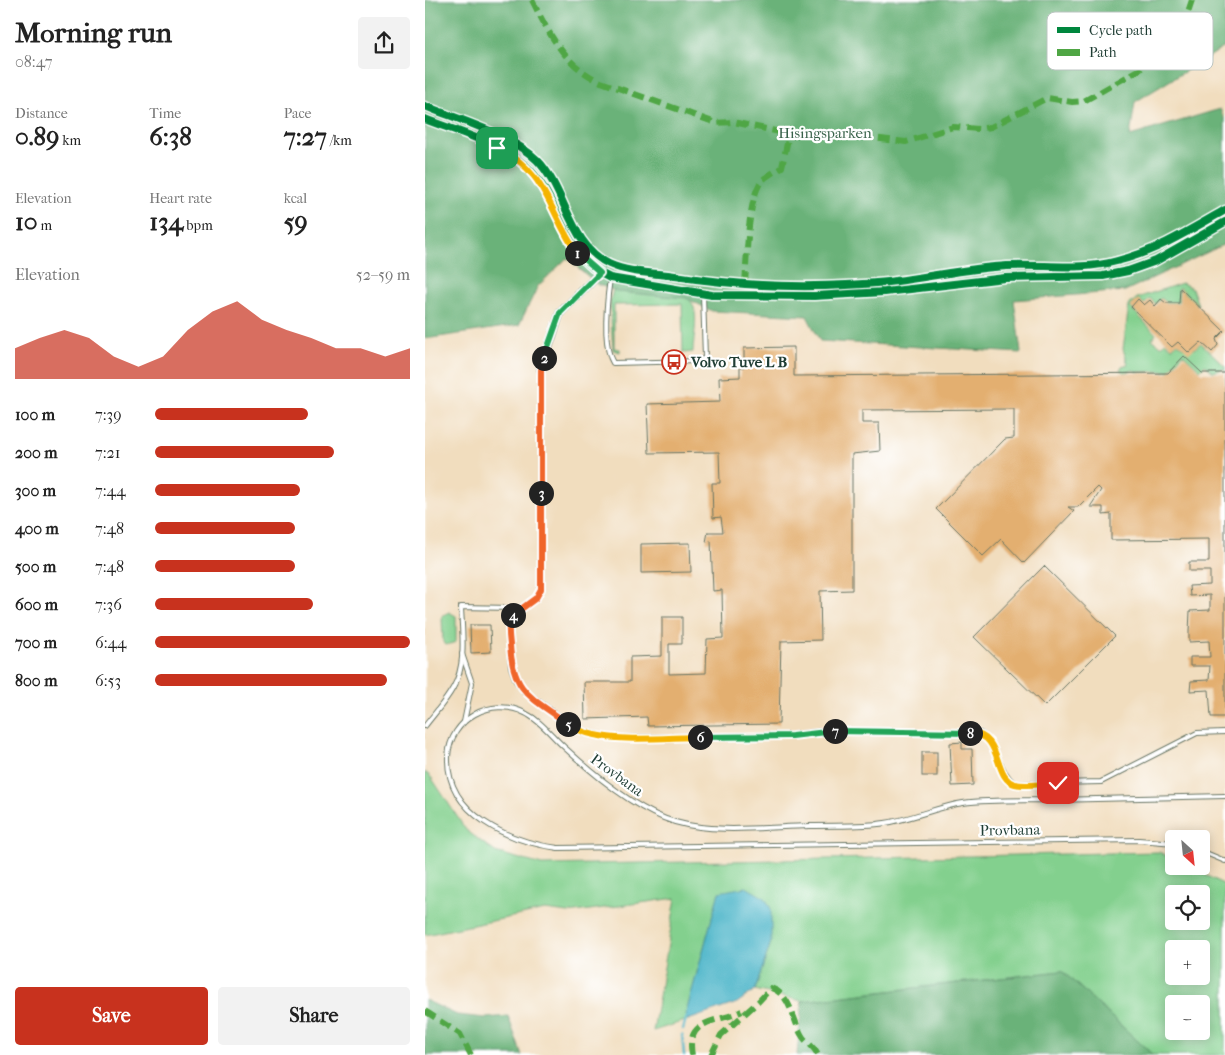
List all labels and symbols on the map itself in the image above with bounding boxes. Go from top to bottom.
legend [1047,12,1213,70]
text: Cycle path [1089,22,1153,39]
text: Path [1089,44,1117,61]
park label: Hisingsparken [778,124,872,142]
pin [476,127,518,169]
pin: 1 [565,240,589,266]
pin: 2 [531,346,557,370]
bus stop icon: Volvo Tuve L B [661,349,687,375]
place label: Volvo Tuve L B [690,353,788,371]
pin: 3 [529,480,553,506]
pin: 4 [501,602,525,628]
pin: 5 [555,712,581,736]
pin: 7 [823,718,847,744]
pin: 8 [957,720,983,746]
pin: 6 [687,724,713,750]
street label: Provbana [587,750,648,801]
pin [1037,762,1079,804]
street label: Provbana [980,820,1042,840]
north arrow [1165,830,1210,875]

